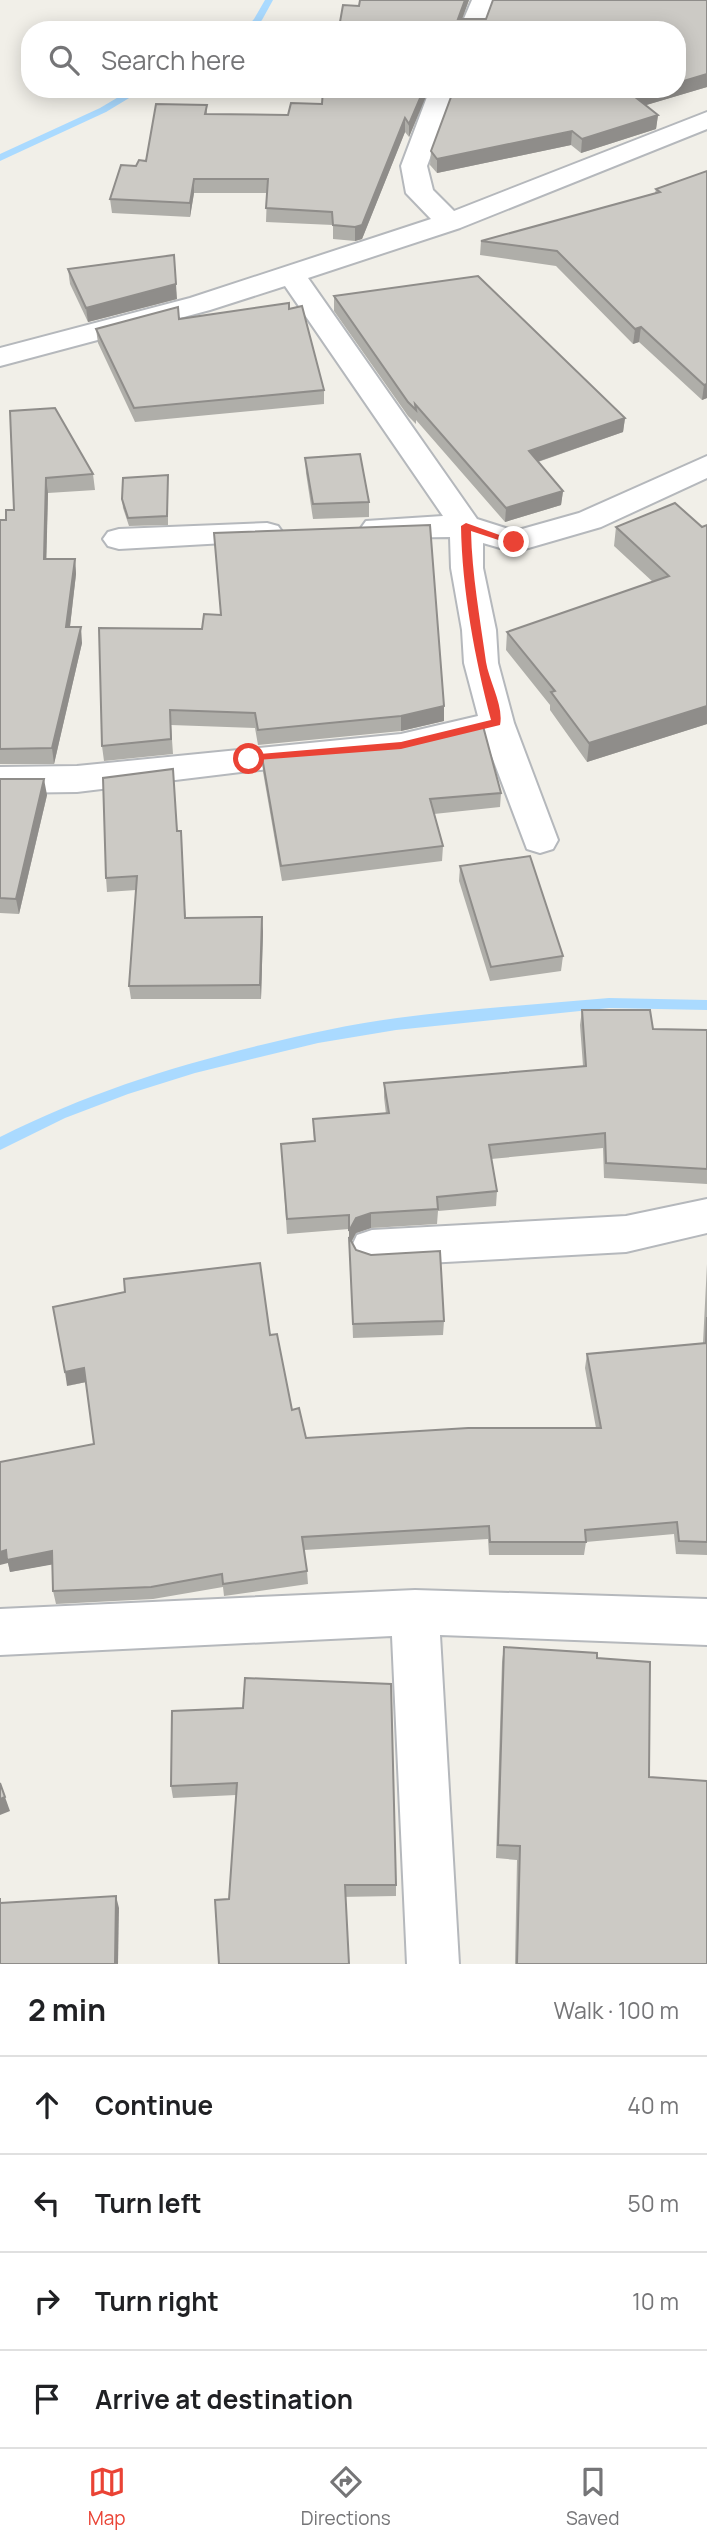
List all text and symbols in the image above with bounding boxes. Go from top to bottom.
search box [21,21,686,98]
icon: search [45,41,83,79]
text: Search here [101,42,246,78]
route end [498,526,529,557]
route start [233,743,264,774]
text: 2 min [28,1989,106,2030]
text: Walk · 100 m [553,1994,679,2026]
icon: ahead [28,2086,66,2124]
text: Continue [95,2087,213,2123]
text: 40 m [627,2089,679,2121]
icon: left [28,2184,66,2222]
text: Turn left [95,2185,202,2221]
text: 50 m [628,2187,679,2219]
icon: right [28,2282,66,2320]
text: Turn right [95,2283,219,2319]
text: 10 m [632,2285,679,2317]
icon: arrive [28,2380,66,2418]
text: Arrive at destination [95,2381,353,2417]
tab: Map [88,2463,126,2531]
tab: Directions [301,2463,391,2531]
tab: Saved [566,2463,619,2531]

